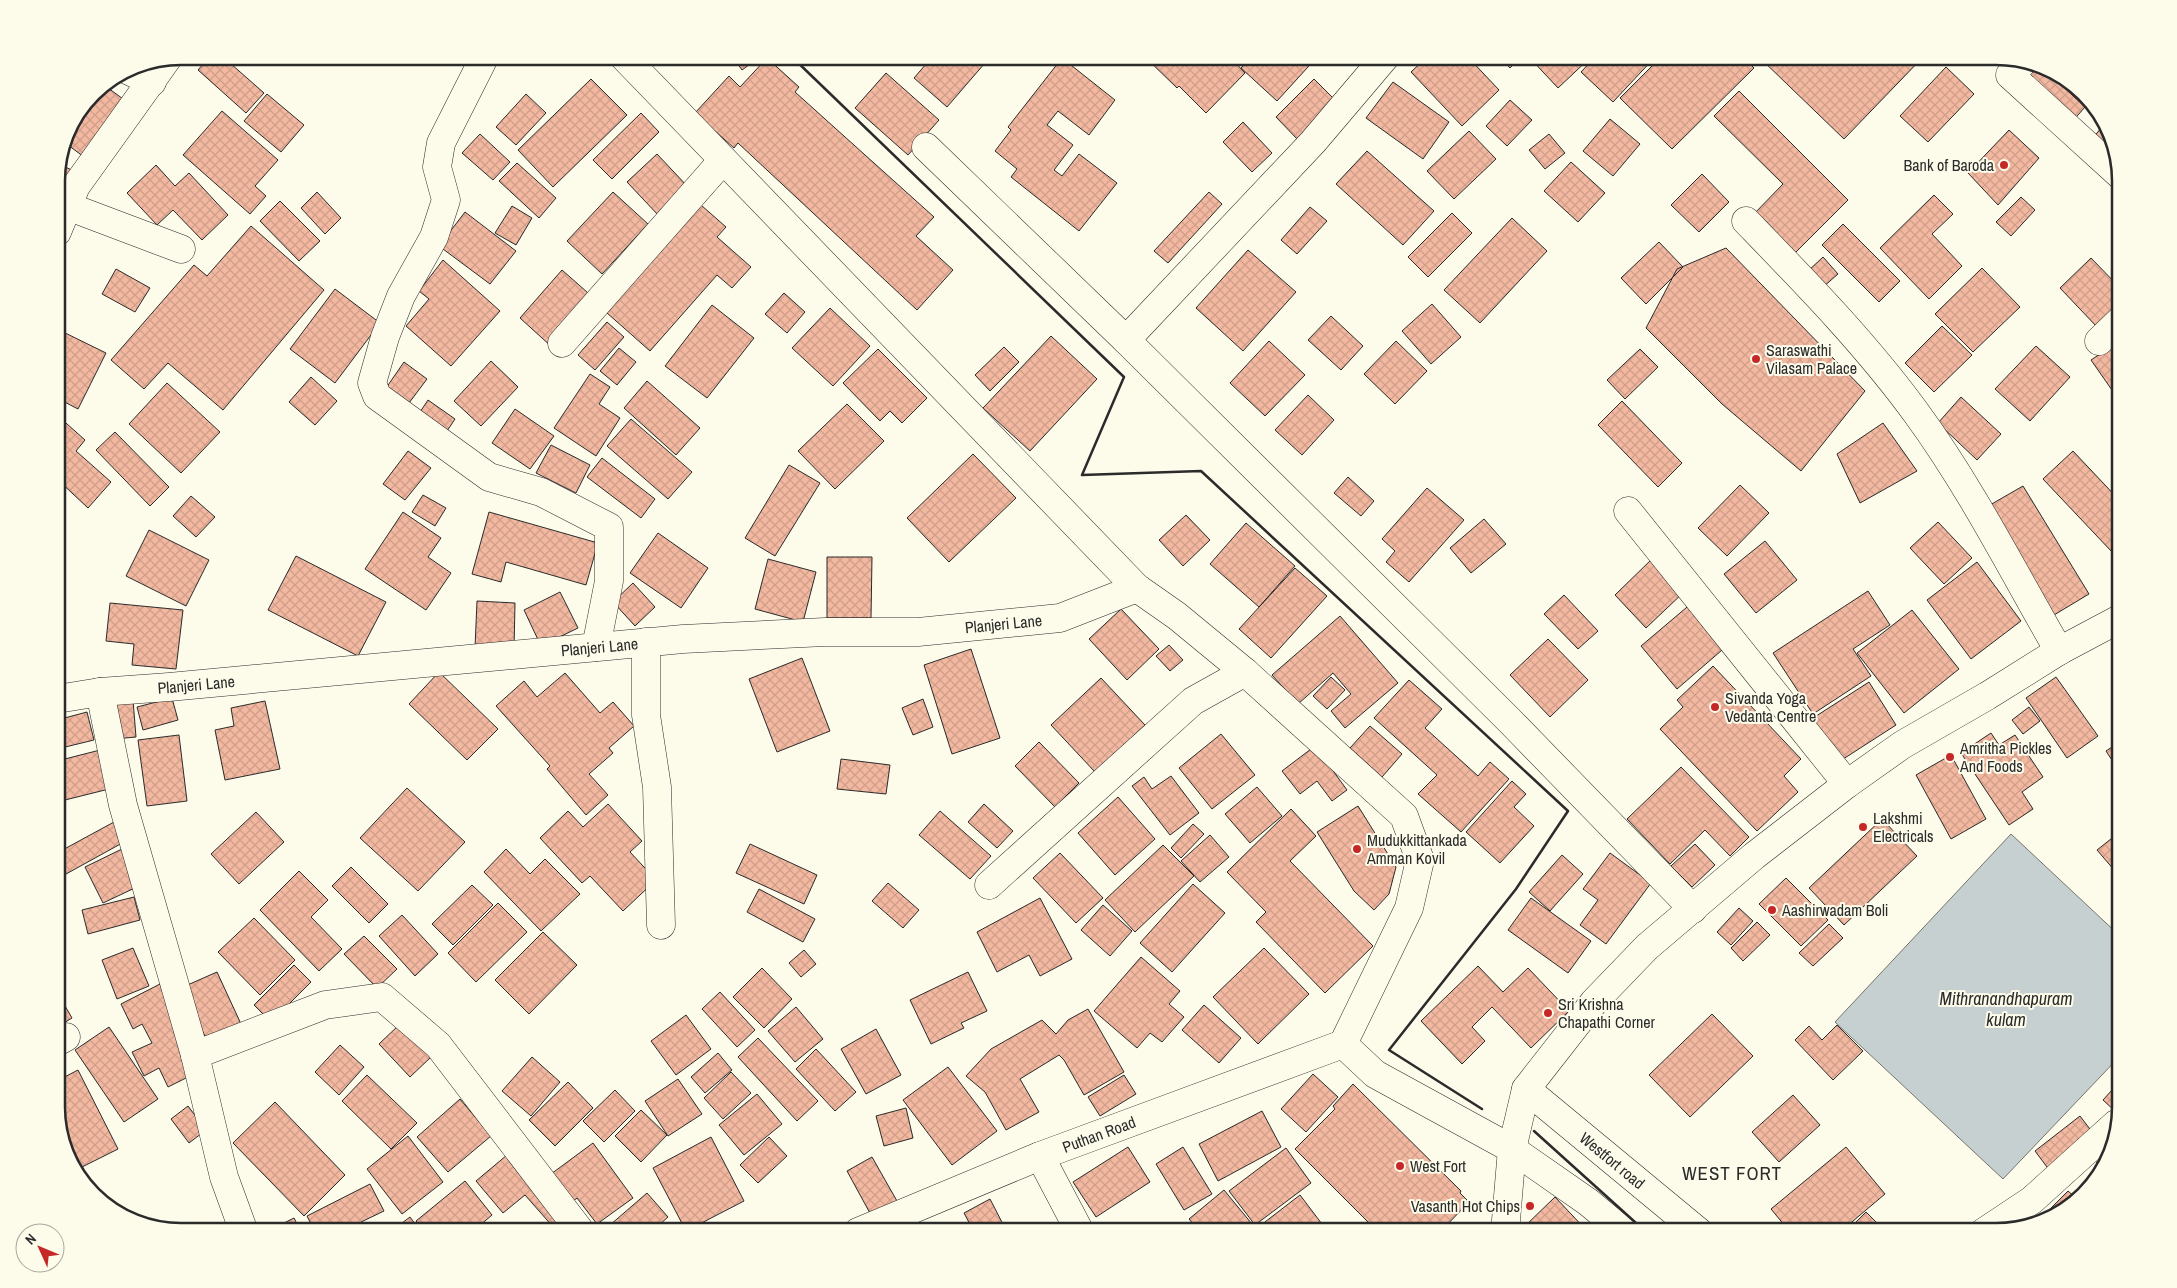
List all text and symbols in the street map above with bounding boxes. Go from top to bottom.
place label: Bank of Baroda [1904,154,1995,176]
marker: Bank of Baroda [1998,159,2010,171]
place label: Saraswathi Vilasam Palace [1766,339,1857,379]
marker: Saraswathi Vilasam Palace [1750,353,1762,365]
street label: Planjeri Lane [964,609,1043,638]
street label: Planjeri Lane [560,632,639,661]
street label: Planjeri Lane [157,670,236,699]
place label: Sivanda Yoga Vedanta Centre [1725,687,1816,727]
marker: Sivanda Yoga Vedanta Centre [1709,701,1721,713]
place label: Amritha Pickles And Foods [1959,737,2052,777]
marker: Amritha Pickles And Foods [1944,751,1956,763]
place label: Lakshmi Electricals [1873,807,1934,847]
marker: Lakshmi Electricals [1857,821,1869,833]
place label: Mudukkittankada Amman Kovil [1366,829,1468,869]
marker: Mudukkittankada Amman Kovil [1351,843,1363,855]
place label: Aashirwadam Boli [1781,899,1888,921]
marker: Aashirwadam Boli [1766,904,1778,916]
water label: Mithranandhapuram kulam [1940,986,2072,1032]
place label: Sri Krishna Chapathi Corner [1558,993,1656,1033]
marker: Sri Krishna Chapathi Corner [1542,1007,1554,1019]
street label: Puthan Road [1059,1111,1139,1158]
street label: Westfort road [1575,1127,1650,1194]
place label: West Fort [1410,1155,1466,1177]
marker: West Fort [1394,1160,1406,1172]
district label: WEST FORT [1682,1160,1782,1186]
place label: Vasanth Hot Chips [1411,1195,1520,1217]
marker: Vasanth Hot Chips [1524,1200,1536,1212]
north arrow [15,1223,65,1273]
text: N [21,1230,40,1248]

